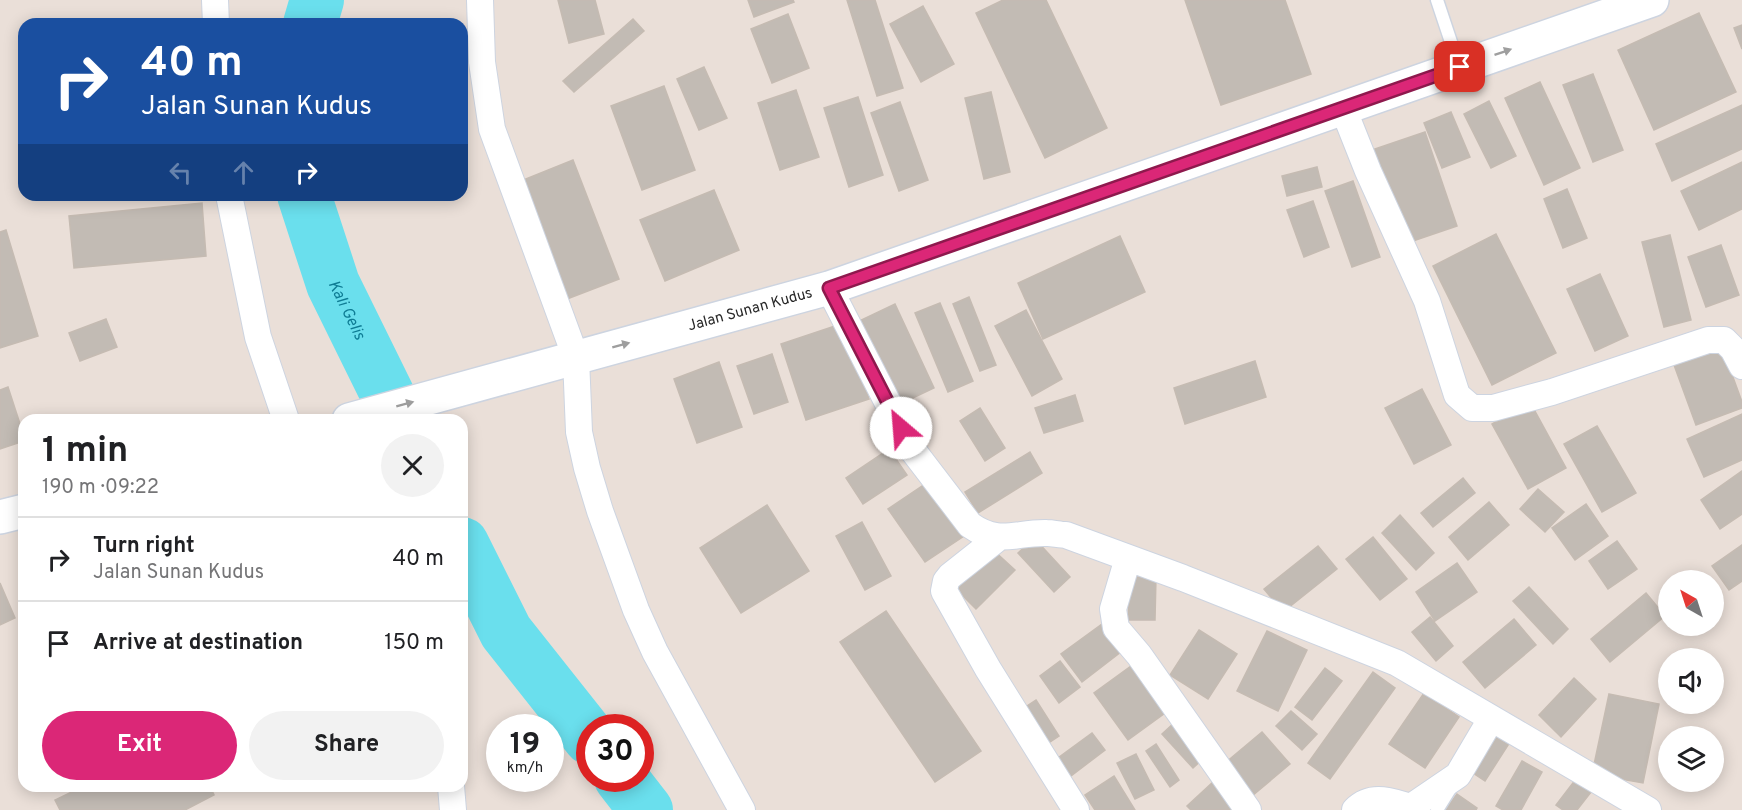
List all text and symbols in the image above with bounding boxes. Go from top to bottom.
text: 40 m [141,38,243,91]
pin [1434,41,1485,92]
icon: right [42,42,120,120]
one-way arrow [1494,47,1512,56]
icon: arrive [1443,50,1476,83]
text: Jalan Sunan Kudus [141,90,372,124]
icon: left [164,156,197,189]
icon: ahead [227,156,260,189]
icon: right [290,156,323,189]
water label: Kali Gelis [323,277,369,344]
street label: Jalan Sunan Kudus [686,284,815,336]
one-way arrow [612,340,630,350]
position arrow [869,396,933,460]
one-way arrow [396,399,414,409]
text: 1 min [42,429,128,475]
button: close [381,434,444,497]
text: 190 m · 09:22 [42,475,159,501]
text: Turn right [93,533,195,560]
icon: right [42,543,75,576]
text: 40 m [392,546,444,573]
text: Jalan Sunan Kudus [93,560,264,586]
north arrow [1658,570,1724,636]
map controls [1658,570,1724,792]
icon: arrive [42,627,75,660]
text: Arrive at destination [93,630,303,657]
text: 150 m [384,630,444,657]
button: sound [1658,648,1724,714]
button: Exit [42,711,237,780]
button: Share [249,711,444,780]
speed limit sign: 30 [576,714,654,792]
button: layers [1658,726,1724,792]
text: 19 [510,727,540,764]
text: km/h [507,759,543,778]

